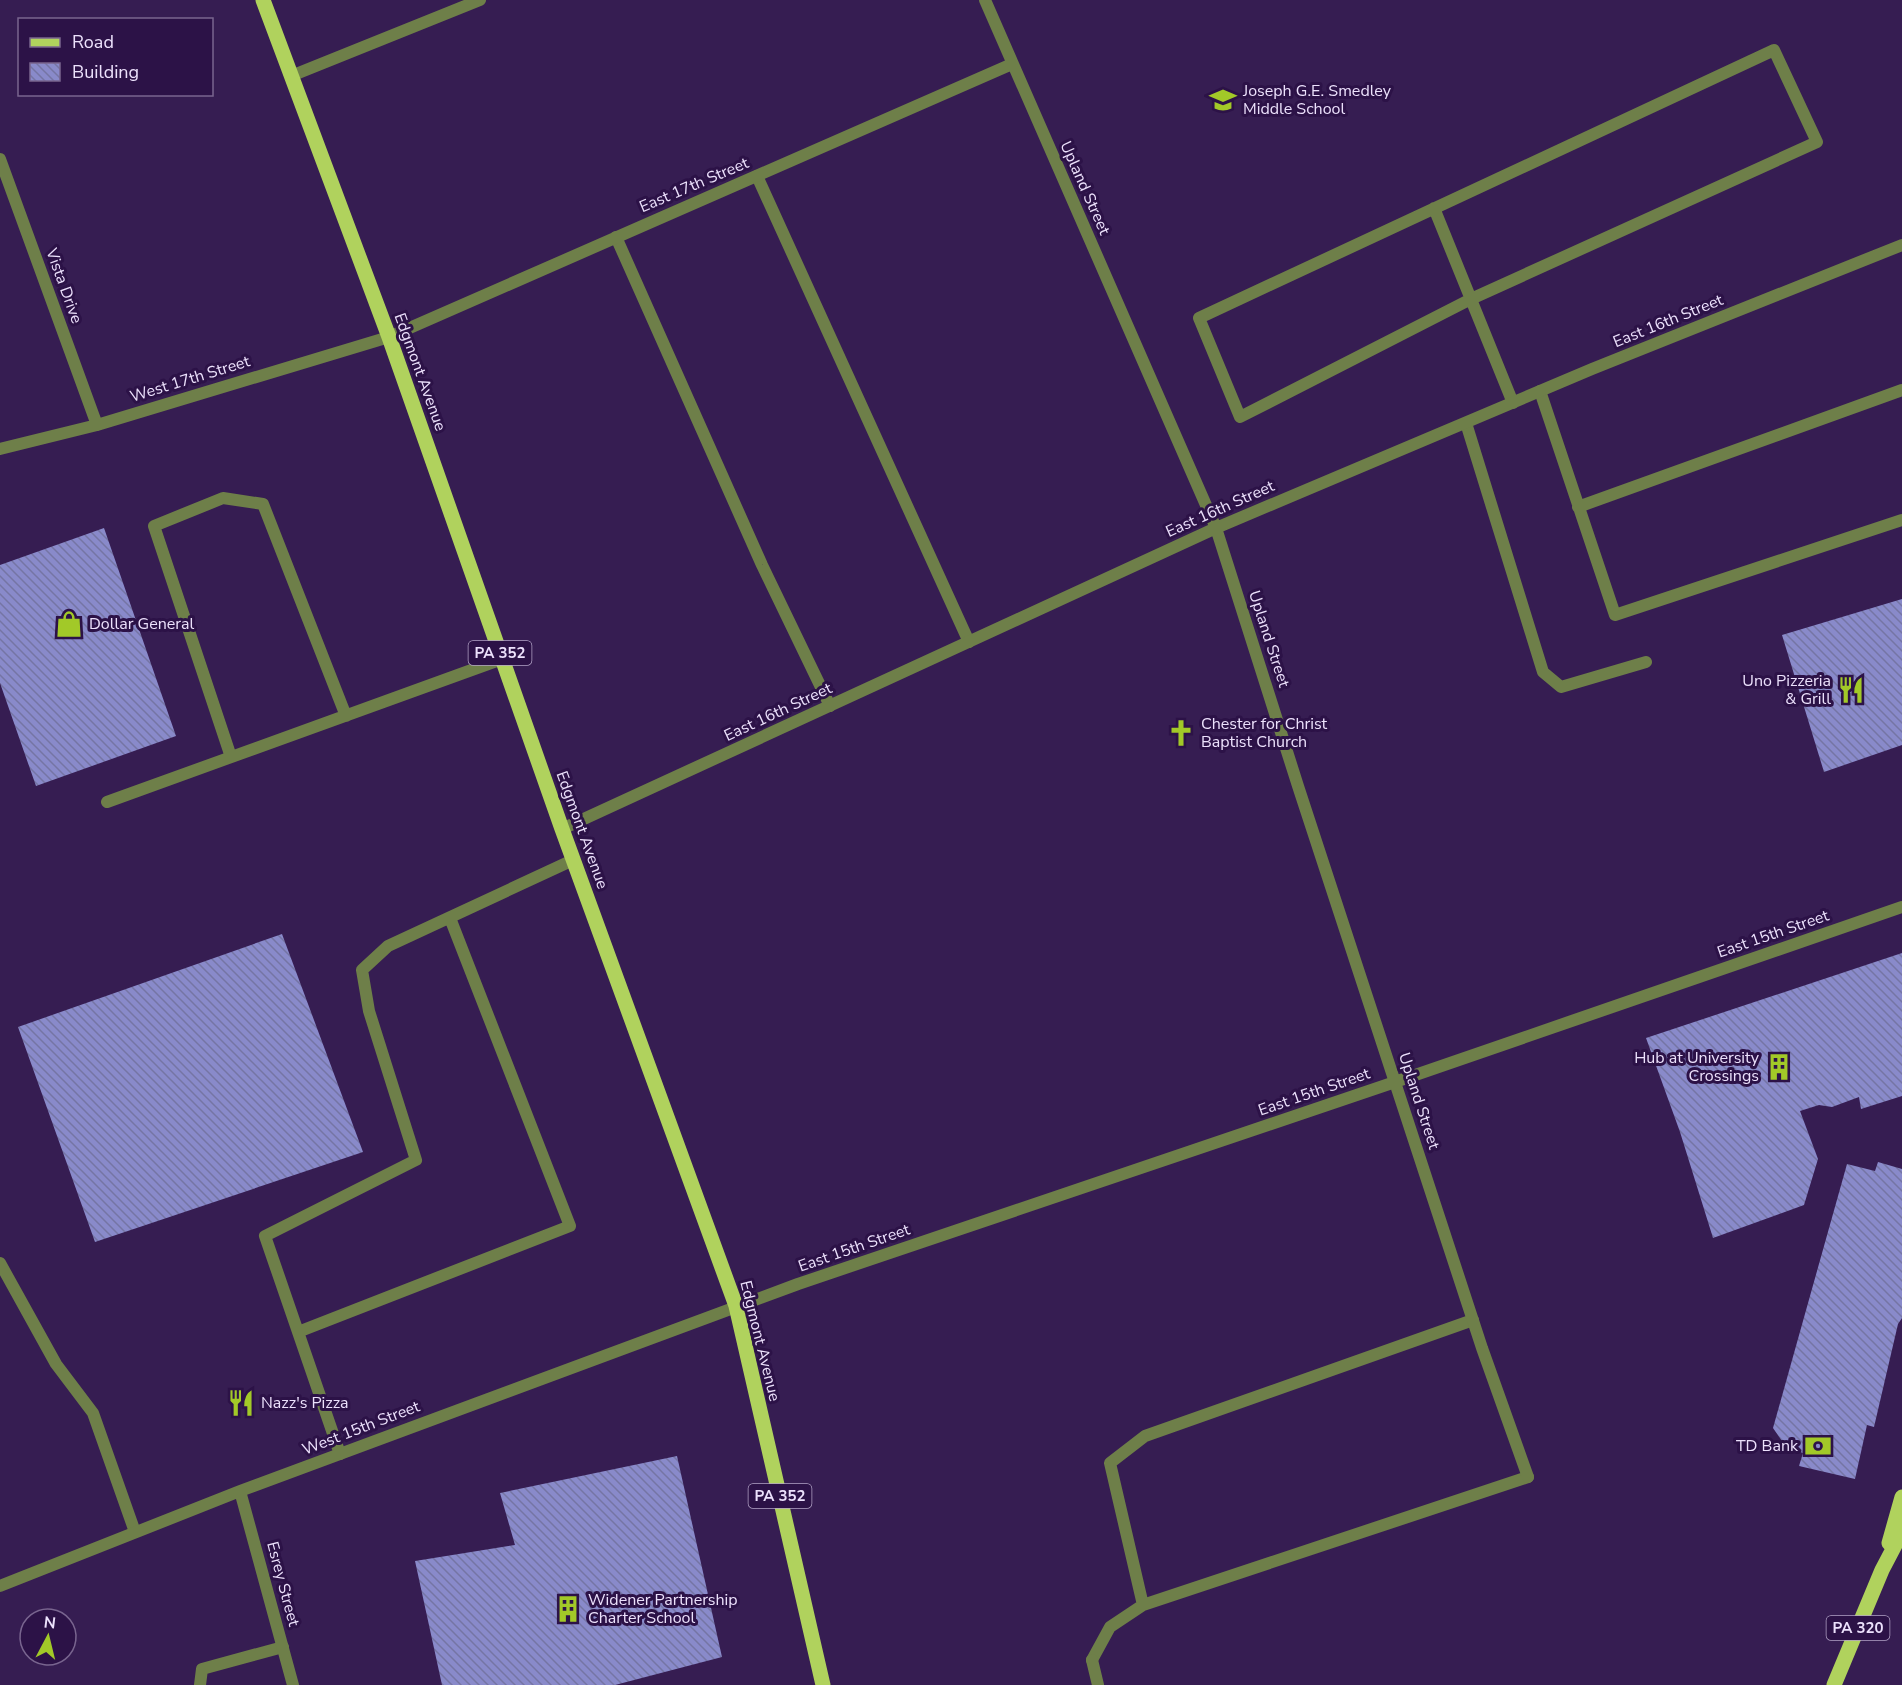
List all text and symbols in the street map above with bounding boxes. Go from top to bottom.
legend [18,18,213,96]
text: Road [72,30,114,54]
text: Building [72,60,139,84]
place label: Joseph G.E. Smedley Middle School [1242,80,1392,120]
school or university icon: Joseph G.E. Smedley Middle School [1208,85,1238,115]
street label: Upland Street [1055,138,1116,239]
street label: East 17th Street [636,152,752,218]
street label: Vista Drive [40,244,88,327]
street label: East 16th Street [1610,289,1727,353]
street label: Edgmont Avenue [388,310,452,434]
street label: West 17th Street [127,350,253,408]
street label: East 16th Street [1162,475,1278,543]
street label: Upland Street [1243,588,1295,691]
shop icon: Dollar General [54,609,84,639]
place label: Dollar General [89,613,194,635]
road number: PA 352 [468,641,532,665]
place label: Uno Pizzeria & Grill [1742,670,1831,710]
restaurant icon: Uno Pizzeria & Grill [1836,675,1866,705]
street label: East 16th Street [720,677,836,747]
place label: Chester for Christ Baptist Church [1201,713,1328,753]
church icon: Chester for Christ Baptist Church [1166,718,1196,748]
street label: Edgmont Avenue [550,768,614,892]
street label: East 15th Street [1714,904,1832,963]
place label: Hub at University Crossings [1634,1047,1760,1087]
street label: Upland Street [1393,1050,1445,1153]
building icon: Hub at University Crossings [1764,1052,1794,1082]
street label: East 15th Street [1255,1062,1373,1121]
street label: East 15th Street [795,1218,913,1277]
street label: Edgmont Avenue [734,1278,786,1404]
restaurant icon: Nazz's Pizza [226,1388,256,1418]
place label: Nazz's Pizza [261,1392,349,1414]
street label: West 15th Street [299,1395,423,1461]
bank icon: TD Bank [1803,1431,1833,1461]
place label: TD Bank [1736,1435,1799,1457]
road number: PA 352 [748,1484,812,1508]
street label: Esrey Street [261,1539,305,1629]
place label: Widener Partnership Charter School [588,1589,738,1629]
building icon: Widener Partnership Charter School [553,1594,583,1624]
north arrow [18,1607,78,1667]
text: N [42,1611,57,1635]
road number: PA 320 [1826,1616,1890,1640]

